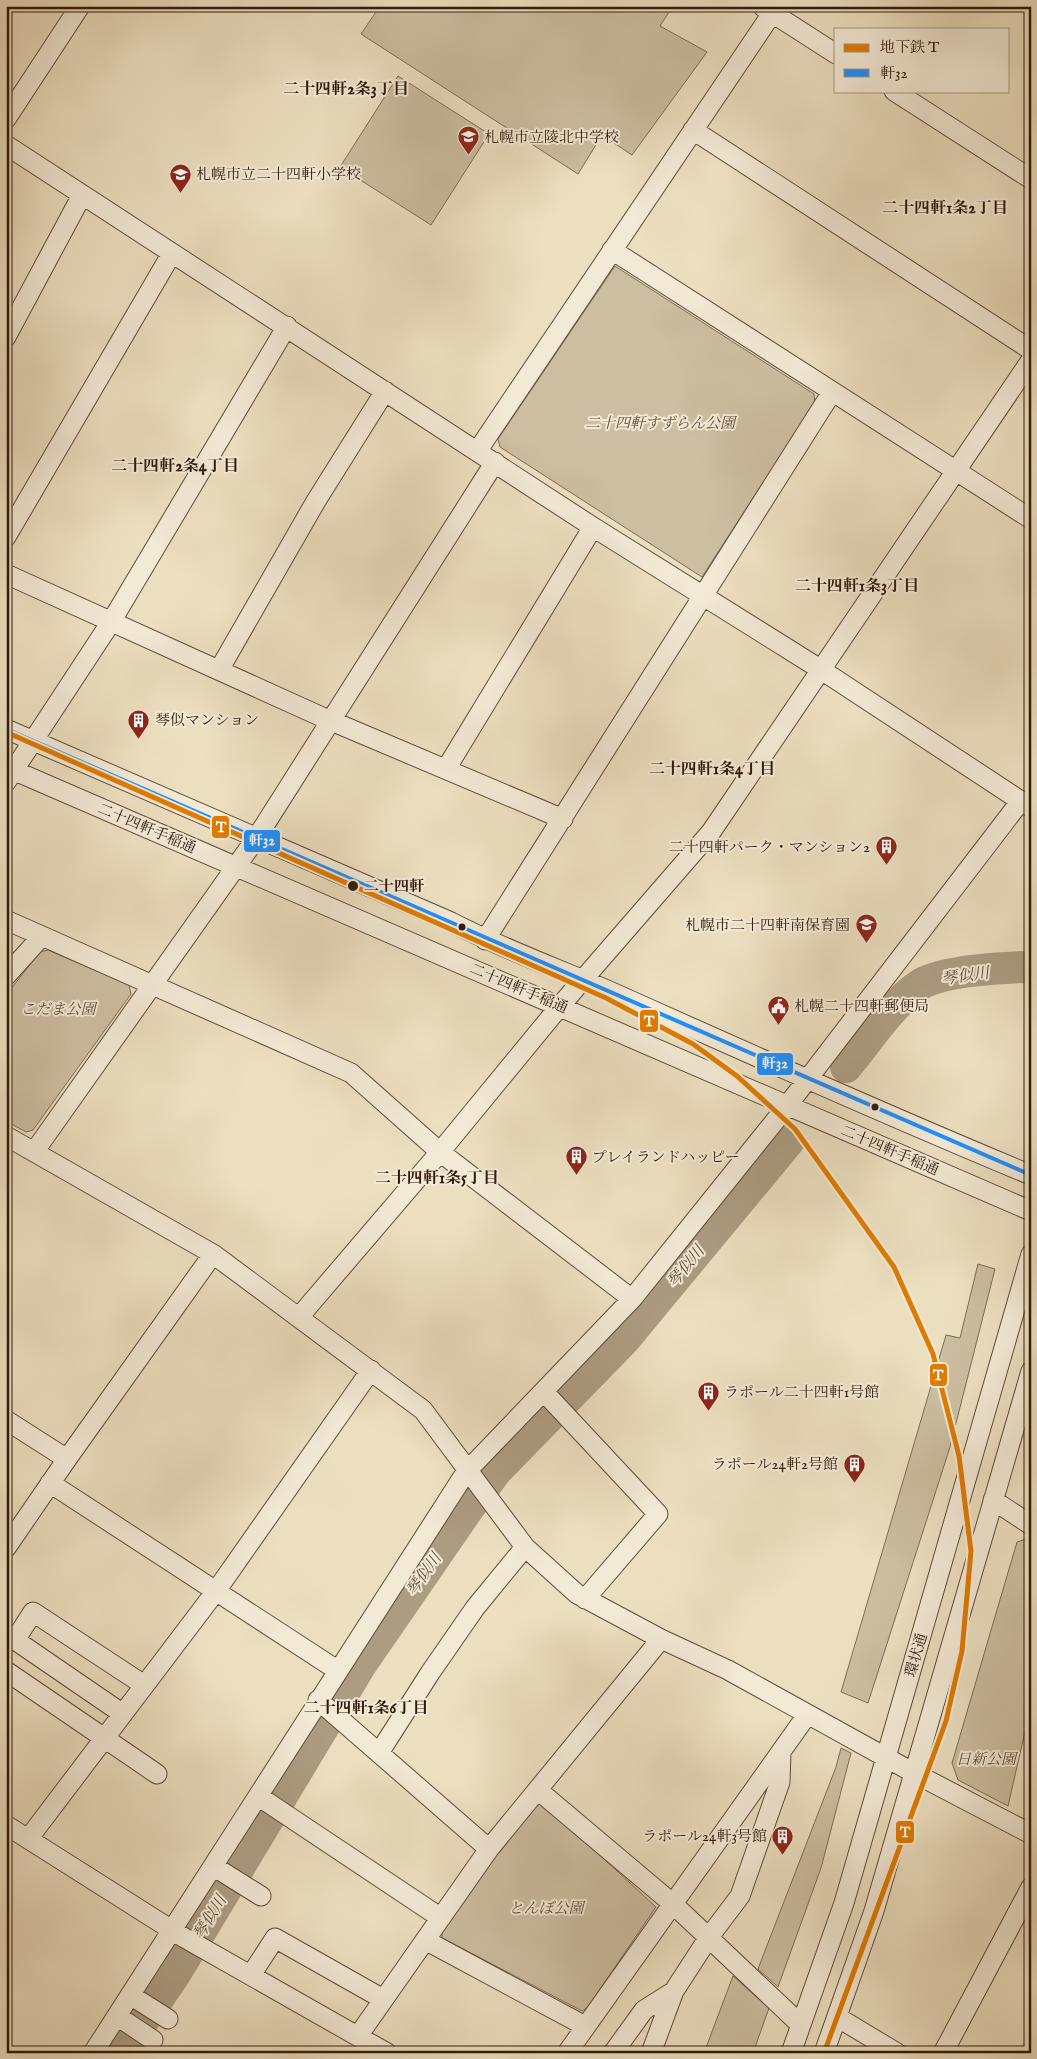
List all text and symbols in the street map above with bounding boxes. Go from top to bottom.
legend [834,28,1010,92]
text: 地下鉄 T [880,38,939,57]
text: 軒32 [880,64,908,83]
district label: 二十四軒2条3丁目 [283,80,409,100]
school or university icon: 札幌市立陵北中学校 [456,125,480,156]
place label: 札幌市立陵北中学校 [484,128,619,147]
school or university icon: 札幌市立二十四軒小学校 [168,162,192,193]
place label: 札幌市立二十四軒小学校 [196,165,361,184]
district label: 二十四軒1条2丁目 [882,199,1008,219]
park label: 二十四軒すずらん公園 [585,414,738,433]
district label: 二十四軒2条4丁目 [111,457,239,477]
district label: 二十四軒1条3丁目 [795,577,919,597]
building icon: 琴似マンション [127,708,151,739]
place label: 琴似マンション [155,711,259,730]
district label: 二十四軒1条4丁目 [649,760,775,780]
street label: 二十四軒手稲通 [95,799,199,858]
line badge: T [211,815,230,839]
text: T [215,819,227,837]
line badge: 軒32 [243,829,281,853]
text: 軒32 [249,832,275,850]
building icon: 二十四軒パーク・マンション2 [874,835,898,866]
place label: 二十四軒パーク・マンション2 [669,838,870,857]
place label: 二十四軒 [364,877,425,896]
marker: 二十四軒 [346,879,360,893]
school or university icon: 札幌市二十四軒南保育園 [854,913,878,944]
place label: 札幌市二十四軒南保育園 [685,916,850,935]
unlabelled marker [457,922,467,932]
street label: 二十四軒手稲通 [467,959,571,1018]
water label: 琴似川 [940,963,992,990]
public building icon: 札幌二十四軒郵便局 [766,994,790,1025]
place label: 札幌二十四軒郵便局 [794,997,929,1016]
park label: こだま公園 [20,1000,98,1019]
line badge: T [639,1009,659,1033]
text: T [643,1013,655,1031]
line badge: 軒32 [756,1052,794,1076]
text: 軒32 [762,1055,788,1073]
unlabelled marker [870,1102,880,1112]
street label: 二十四軒手稲通 [838,1121,942,1180]
building icon: プレイランドハッピー [564,1145,588,1176]
place label: プレイランドハッピー [592,1148,740,1167]
district label: 二十四軒1条5丁目 [375,1169,499,1189]
water label: 琴似川 [664,1241,711,1292]
line badge: T [929,1363,948,1387]
text: T [932,1367,944,1385]
building icon: ラポール二十四軒1号館 [696,1380,720,1411]
place label: ラポール二十四軒1号館 [724,1383,879,1402]
building icon: ラポール24軒2号館 [842,1452,866,1483]
place label: ラポール24軒2号館 [712,1455,838,1474]
water label: 琴似川 [403,1548,448,1601]
street label: 環状通 [901,1631,932,1679]
district label: 二十四軒1条6丁目 [304,1699,428,1719]
park label: 日新公園 [956,1750,1019,1769]
line badge: T [895,1820,915,1844]
building icon: ラポール24軒3号館 [771,1824,795,1855]
text: T [899,1824,911,1842]
place label: ラポール24軒3号館 [642,1827,767,1846]
water label: 琴似川 [190,1891,233,1944]
park label: とんぼ公園 [508,1899,586,1918]

